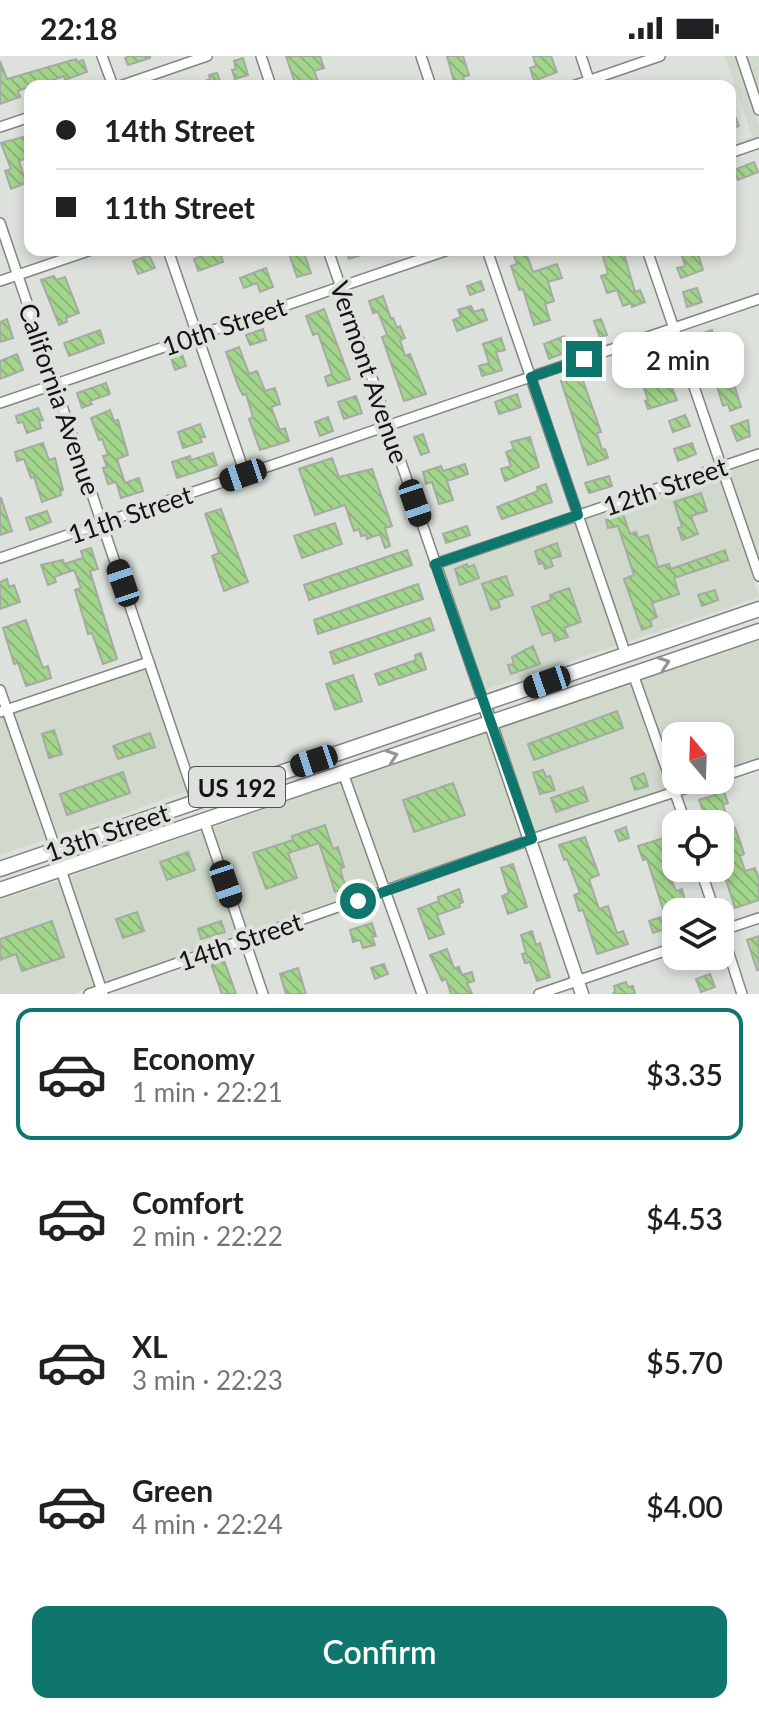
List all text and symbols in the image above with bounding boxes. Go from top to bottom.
text: 22:18 [40,10,117,46]
text: 14th Street [104,112,255,148]
text: 11th Street [104,189,255,225]
street label: Vermont Avenue [324,277,416,467]
street label: 10th Street [158,290,291,362]
street label: California Avenue [12,299,108,499]
callout: 2 min [612,331,744,387]
route end [566,341,602,377]
text: 2 min [646,344,710,376]
street label: 12th Street [599,450,732,522]
car [216,456,270,494]
car [396,476,434,530]
street label: 11th Street [64,478,197,550]
car [104,556,142,610]
one-way arrow [656,657,670,673]
car [520,663,574,701]
north arrow [662,722,734,794]
map controls [662,722,734,970]
car [287,742,341,780]
one-way arrow [384,750,398,766]
road number: US 192 [189,767,285,807]
street label: 13th Street [41,796,174,868]
button: locate [662,810,734,882]
car [207,857,245,911]
route start [340,883,376,919]
button: layers [662,898,734,970]
street label: 14th Street [174,905,307,977]
icon: car [36,1038,108,1110]
text: Economy [132,1040,255,1076]
text: $3.35 [646,1056,723,1092]
text: 1 min · 22:21 [132,1076,283,1108]
icon: car [36,1182,108,1254]
text: Comfort [132,1184,244,1220]
text: $4.53 [646,1200,723,1236]
text: 2 min · 22:22 [132,1220,283,1252]
icon: car [36,1326,108,1398]
text: XL [132,1328,168,1364]
text: $5.70 [646,1344,723,1380]
text: 3 min · 22:23 [132,1364,283,1396]
icon: car [36,1470,108,1542]
text: Green [132,1472,213,1508]
text: $4.00 [646,1488,723,1524]
text: 4 min · 22:24 [132,1508,283,1540]
button: Confirm [32,1606,727,1698]

